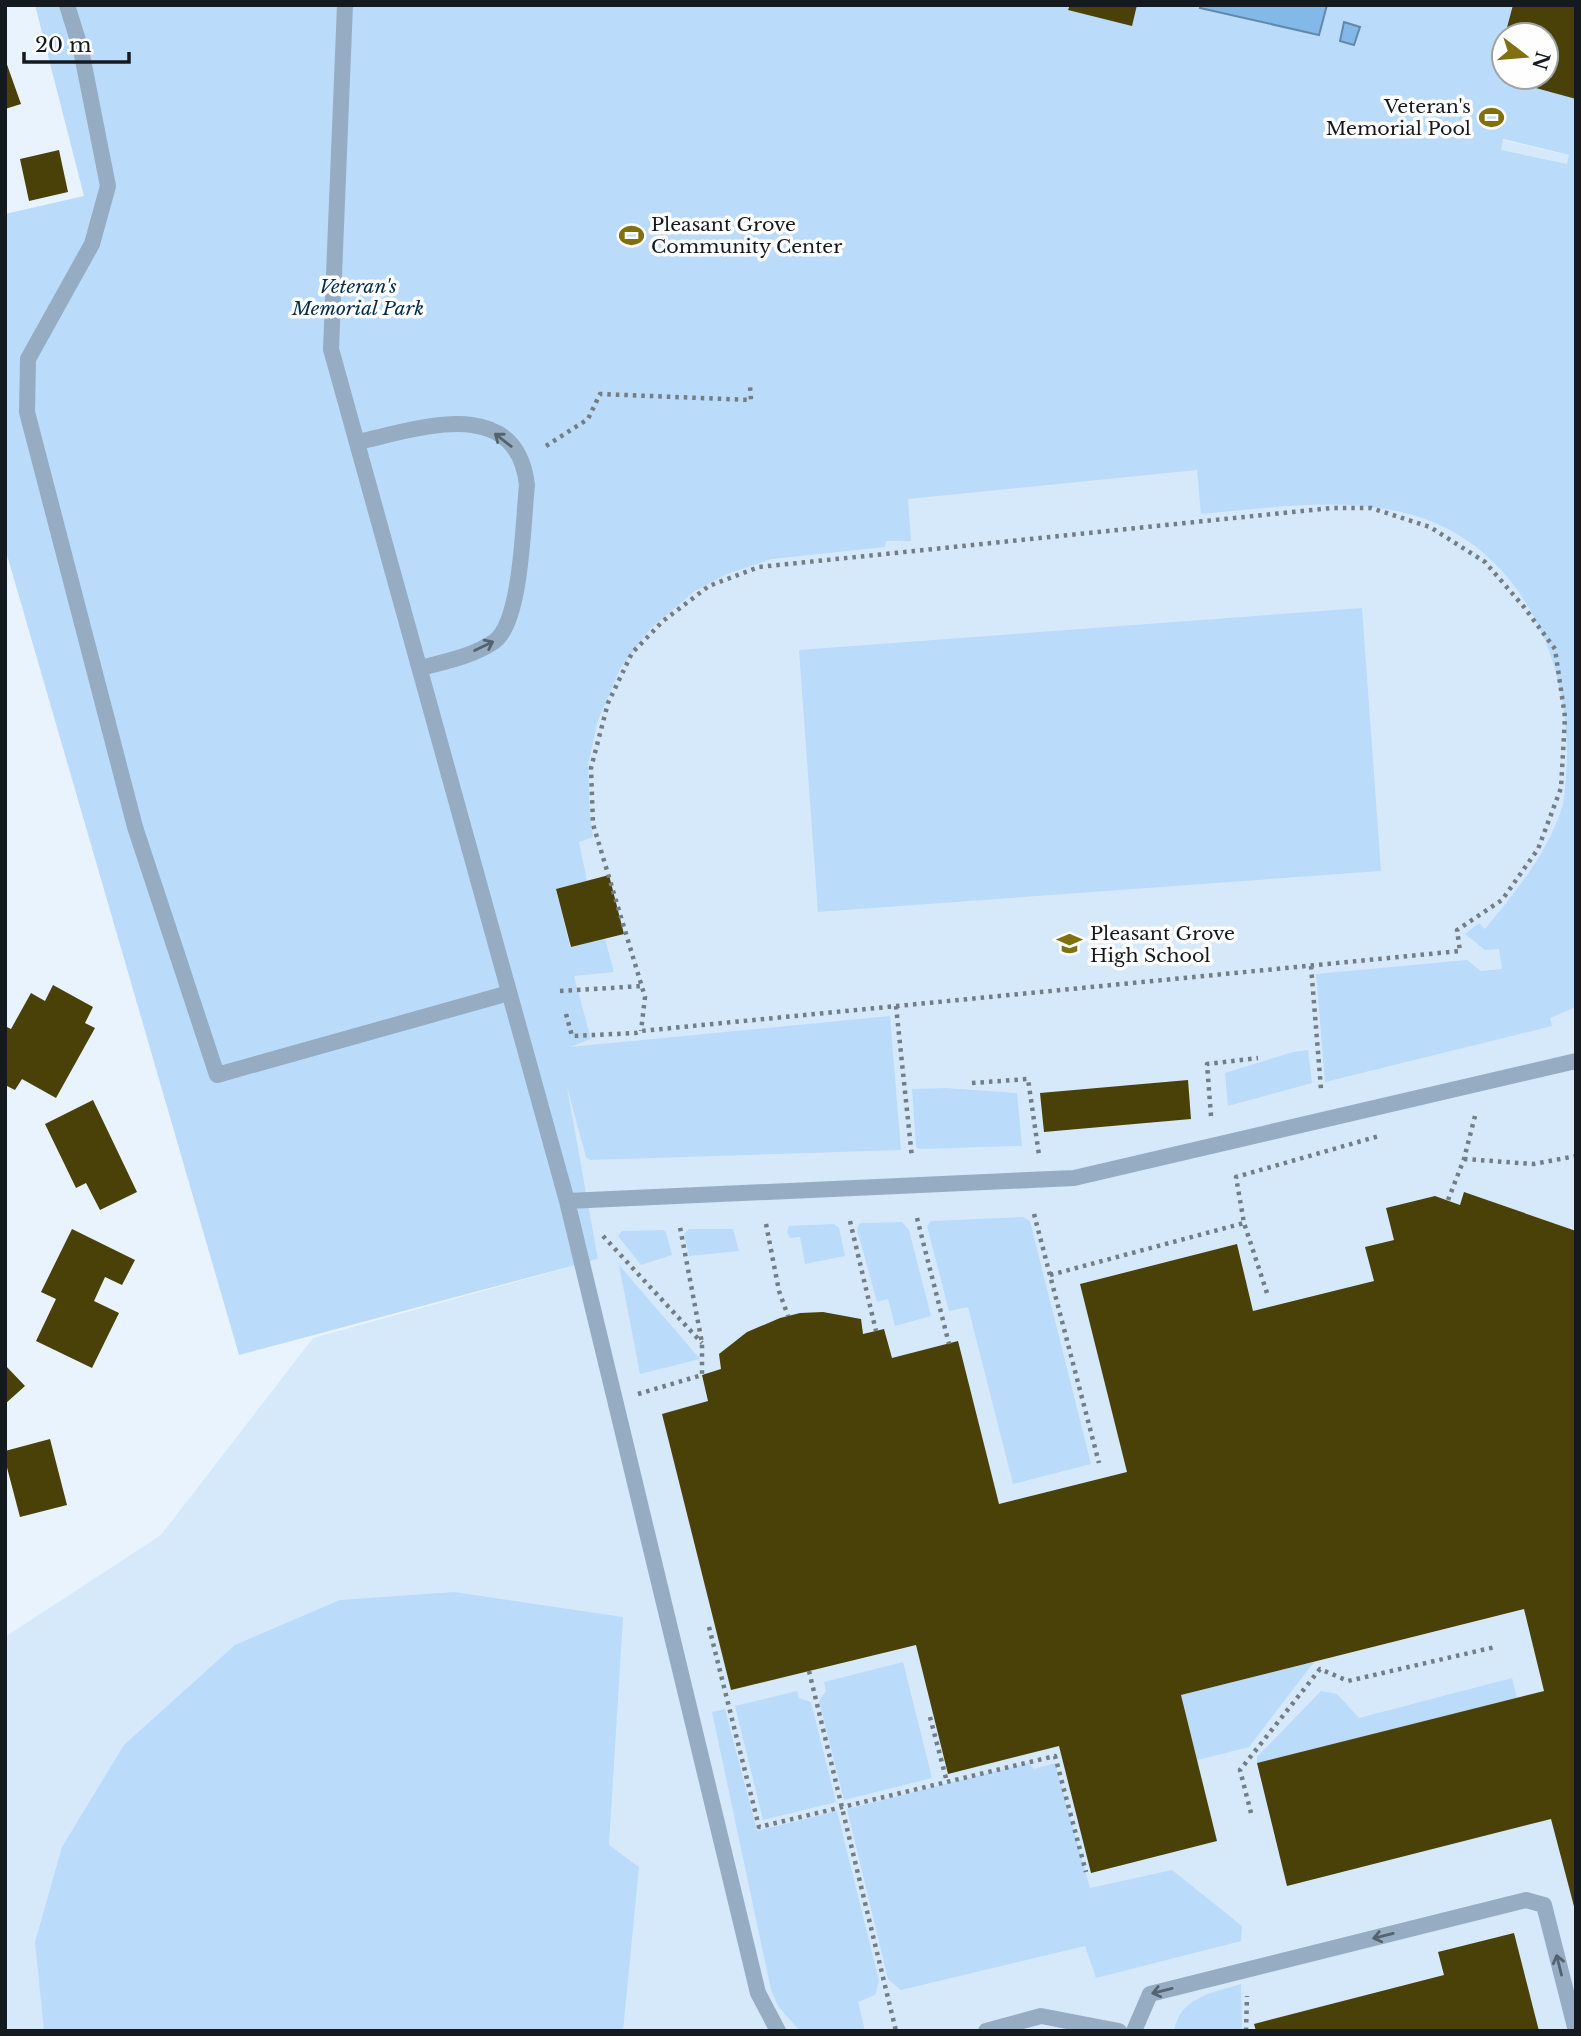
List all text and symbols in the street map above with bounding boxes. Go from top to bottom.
scale bar [24,21,130,65]
north arrow [1490,21,1560,91]
text: 20 m [35,32,92,58]
text: N [1527,49,1554,72]
place label: Veteran's Memorial Pool [1326,95,1471,140]
sports icon: Veteran's Memorial Pool [1477,103,1505,131]
place label: Pleasant Grove Community Center [651,213,842,258]
sports icon: Pleasant Grove Community Center [617,221,645,249]
park label: Veteran's Memorial Park [291,275,424,320]
one-way arrow [495,433,513,448]
one-way arrow [473,639,494,652]
place label: Pleasant Grove High School [1090,922,1235,967]
school or university icon: Pleasant Grove High School [1056,930,1084,958]
one-way arrow [1372,1930,1395,1943]
one-way arrow [1552,1954,1565,1976]
one-way arrow [1151,1985,1174,1998]

